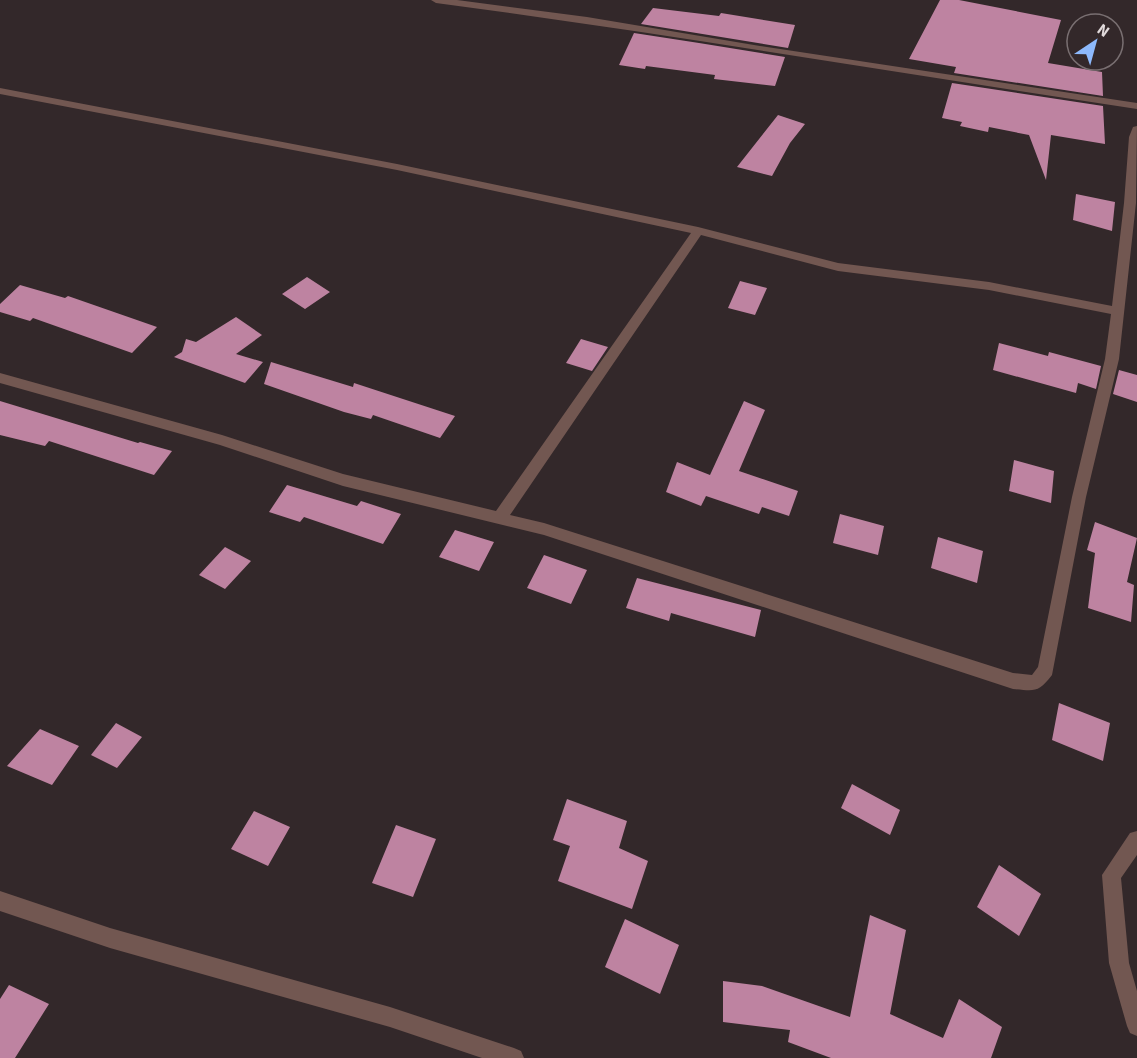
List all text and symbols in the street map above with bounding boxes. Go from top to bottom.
north arrow [1065,12,1125,72]
text: N [1092,19,1114,43]

